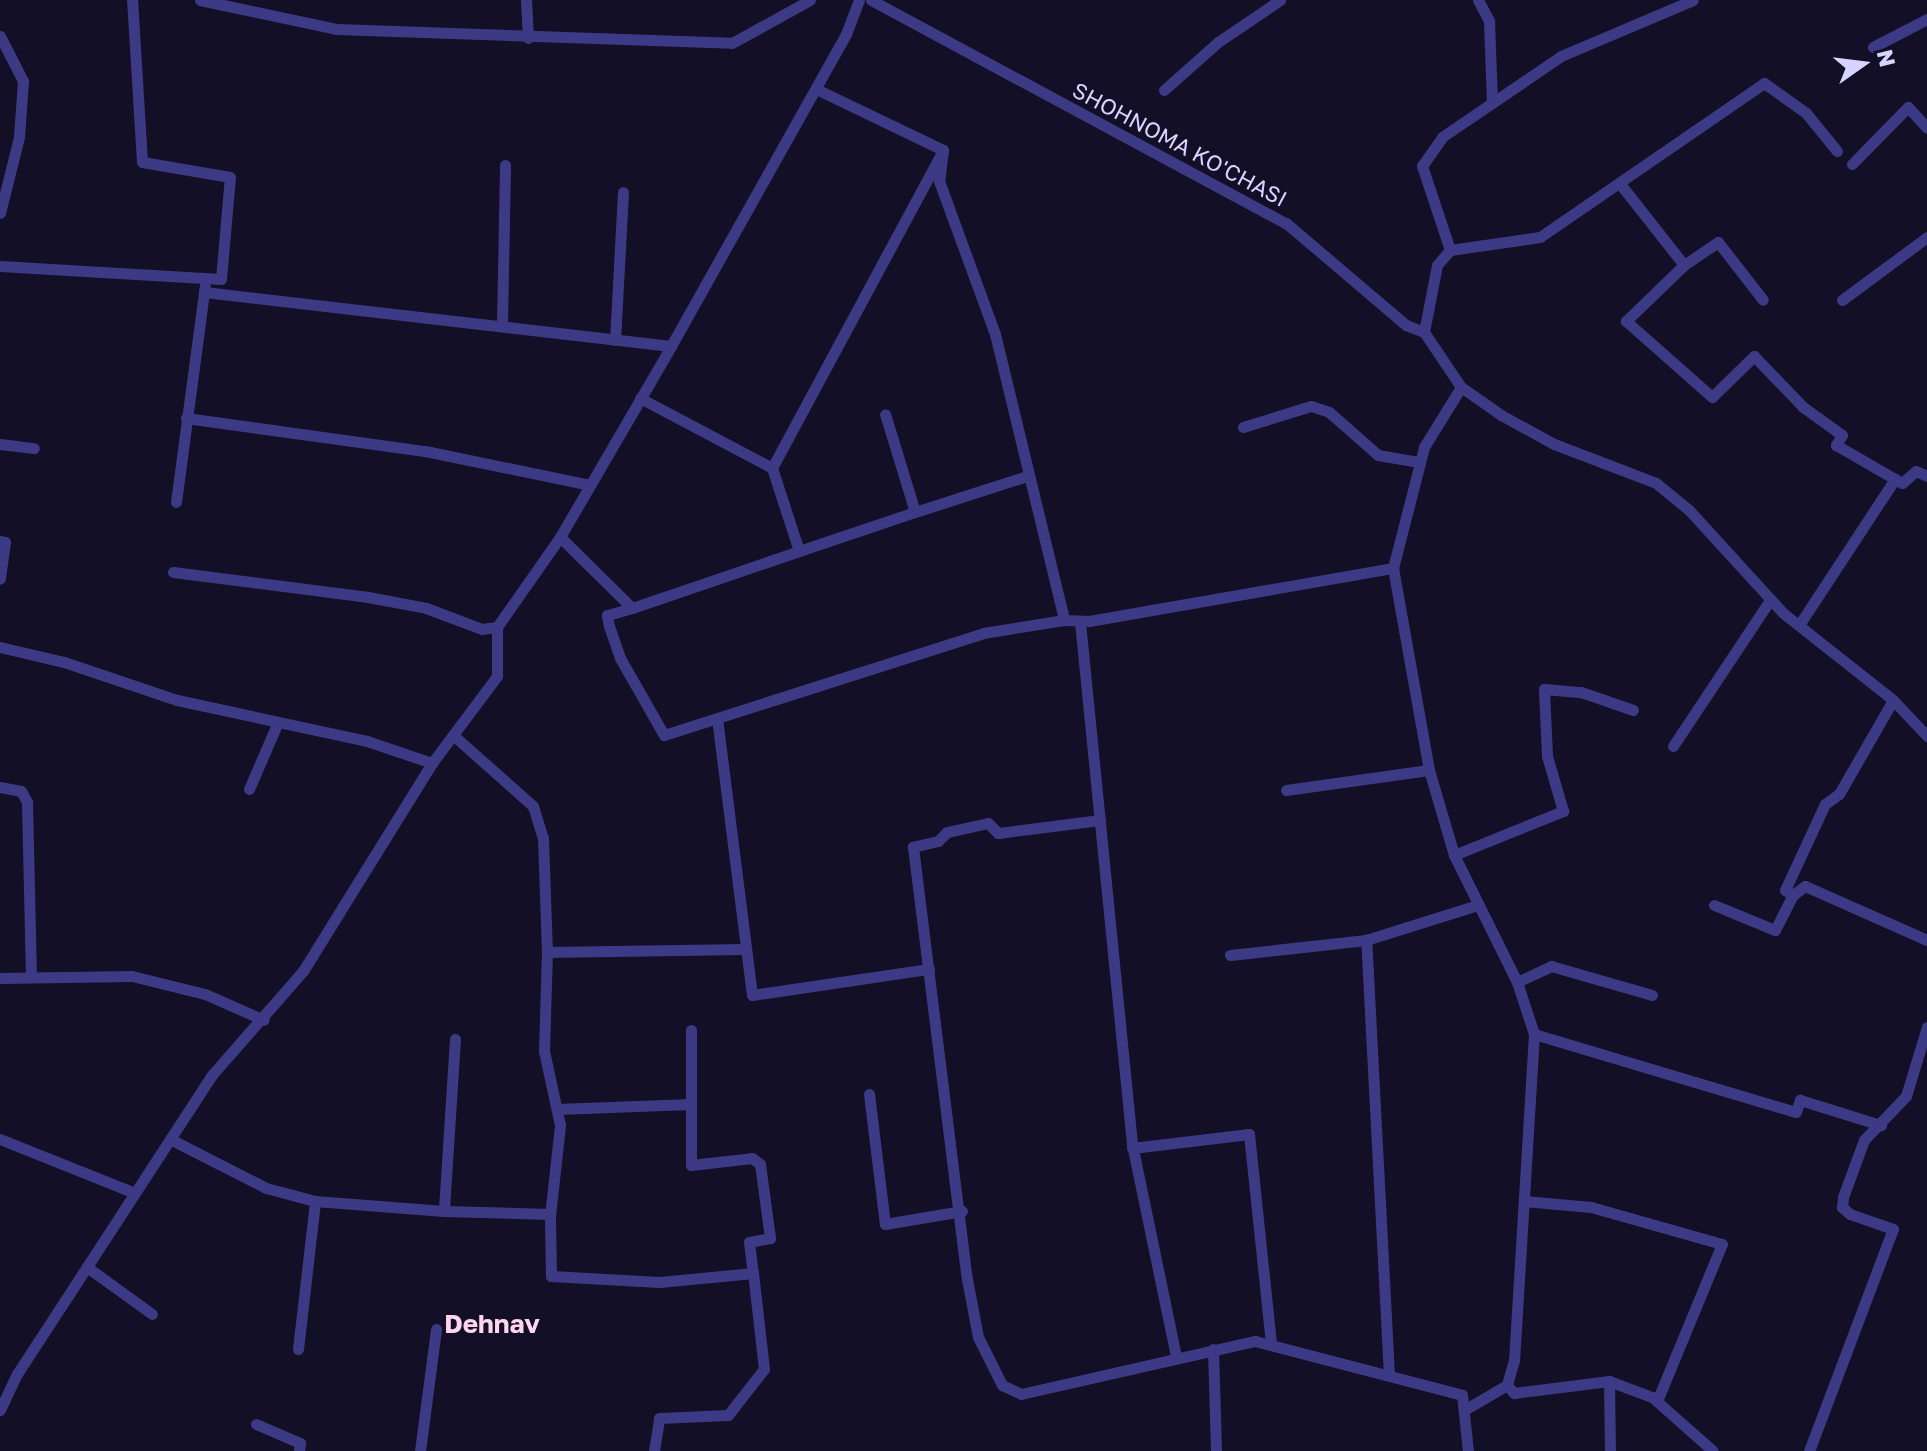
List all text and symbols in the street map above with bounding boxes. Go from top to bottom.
north arrow [1823,24,1903,104]
text: N [1872,47,1902,69]
street label: SHOHNOMA KO'CHASI [1068,76,1292,212]
district label: Dehnav [444,1308,540,1340]

